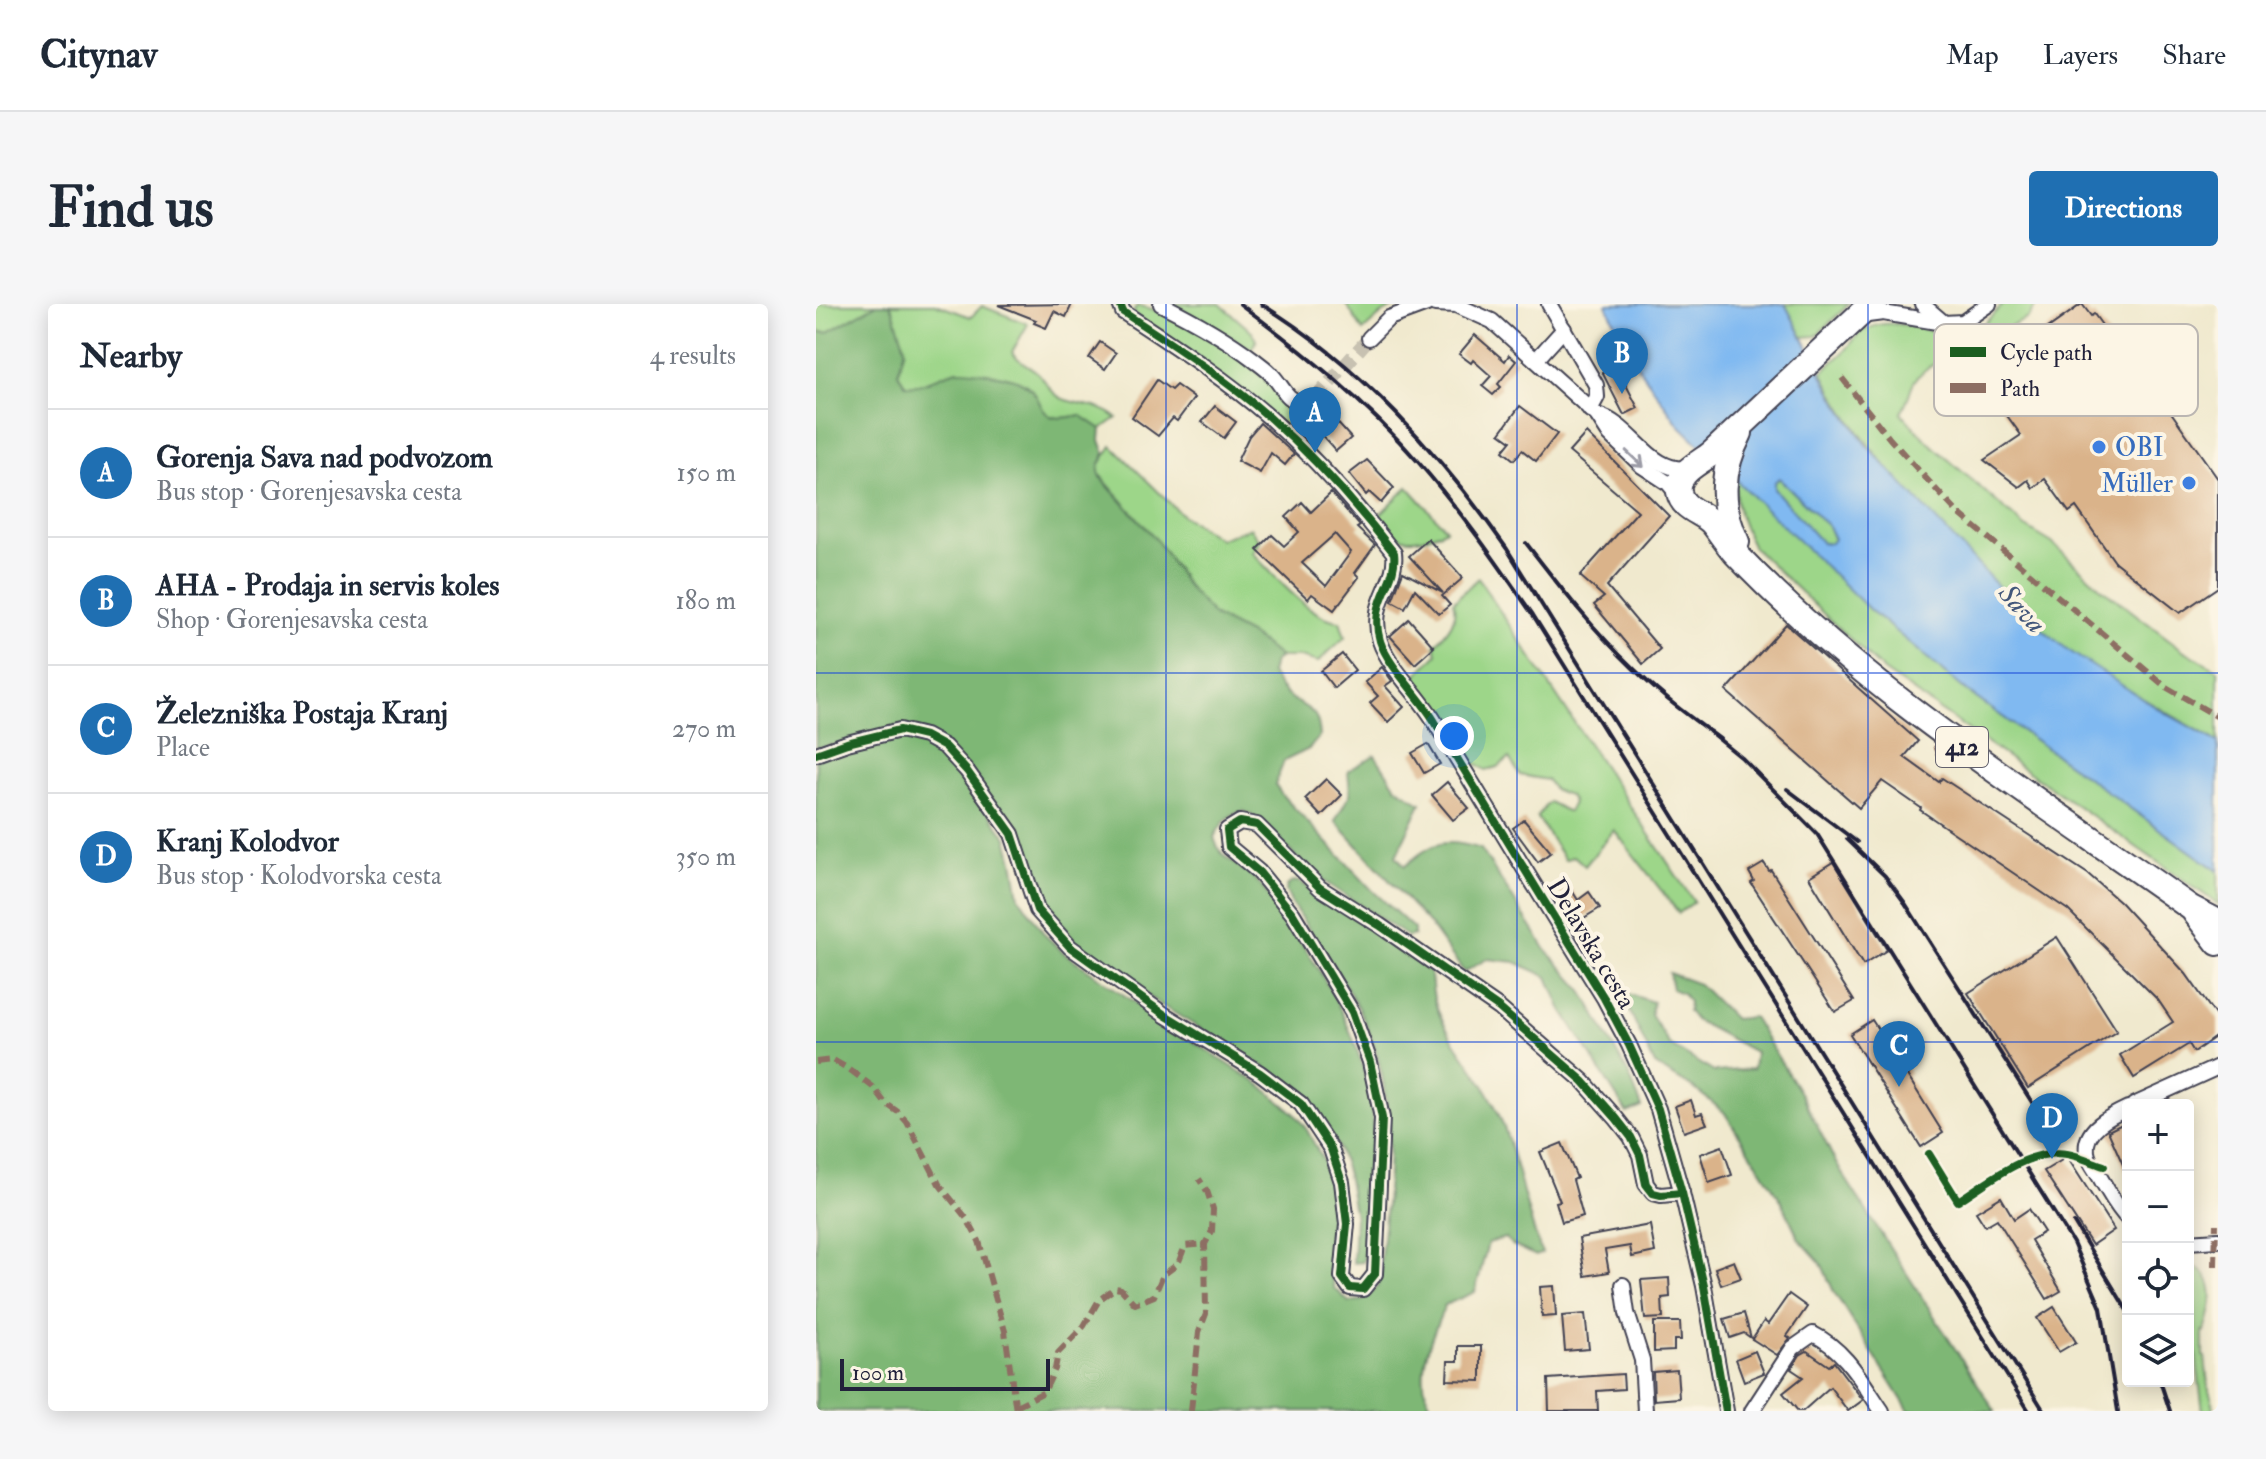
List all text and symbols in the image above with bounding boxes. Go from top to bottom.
text: Citynav [40,31,157,79]
text: Map [1946,38,1999,73]
text: Layers [2043,38,2118,73]
text: Share [2162,38,2226,73]
button: Directions [2029,171,2218,246]
text: Find us [48,173,214,244]
legend [1934,324,2198,416]
pin: B [1596,328,1648,394]
text: Nearby [80,335,182,378]
text: Cycle path [2000,339,2093,368]
text: 4 results [650,340,736,372]
text: Path [2000,375,2041,403]
pin: A [1289,387,1341,453]
place label: OBI [2115,432,2163,464]
marker: OBI [2090,438,2108,456]
text: Gorenja Sava nad podvozom [156,439,493,476]
one-way arrow [1625,450,1645,469]
text: A [98,457,114,489]
text: 150 m [677,457,736,489]
place label: Müller [2101,468,2173,500]
marker: Müller [2180,474,2198,492]
text: Bus stop · Gorenjesavska cesta [156,476,462,508]
text: AHA - Prodaja in servis koles [156,567,500,604]
water label: Sava [1990,576,2053,641]
text: B [97,585,115,617]
text: 180 m [676,585,736,617]
text: Shop · Gorenjesavska cesta [156,604,428,636]
text: Železniška Postaja Kranj [156,695,448,732]
text: C [96,713,116,745]
text: 270 m [672,713,736,745]
your location [1434,716,1474,756]
road number: 412 [1936,727,1988,767]
text: Place [156,732,210,764]
text: Kranj Kolodvor [156,823,339,860]
text: D [95,841,117,873]
text: 350 m [676,841,736,873]
text: Bus stop · Kolodvorska cesta [156,860,442,892]
street label: Delavska cesta [1540,872,1643,1015]
pin: C [1873,1021,1925,1087]
pin: D [2026,1093,2078,1159]
map controls [2122,1099,2194,1387]
button: + [2122,1099,2194,1171]
button: − [2122,1171,2194,1243]
button: locate [2122,1243,2194,1315]
button: layers [2122,1315,2194,1387]
scale bar [840,1355,1050,1391]
text: 100 m [852,1359,904,1387]

